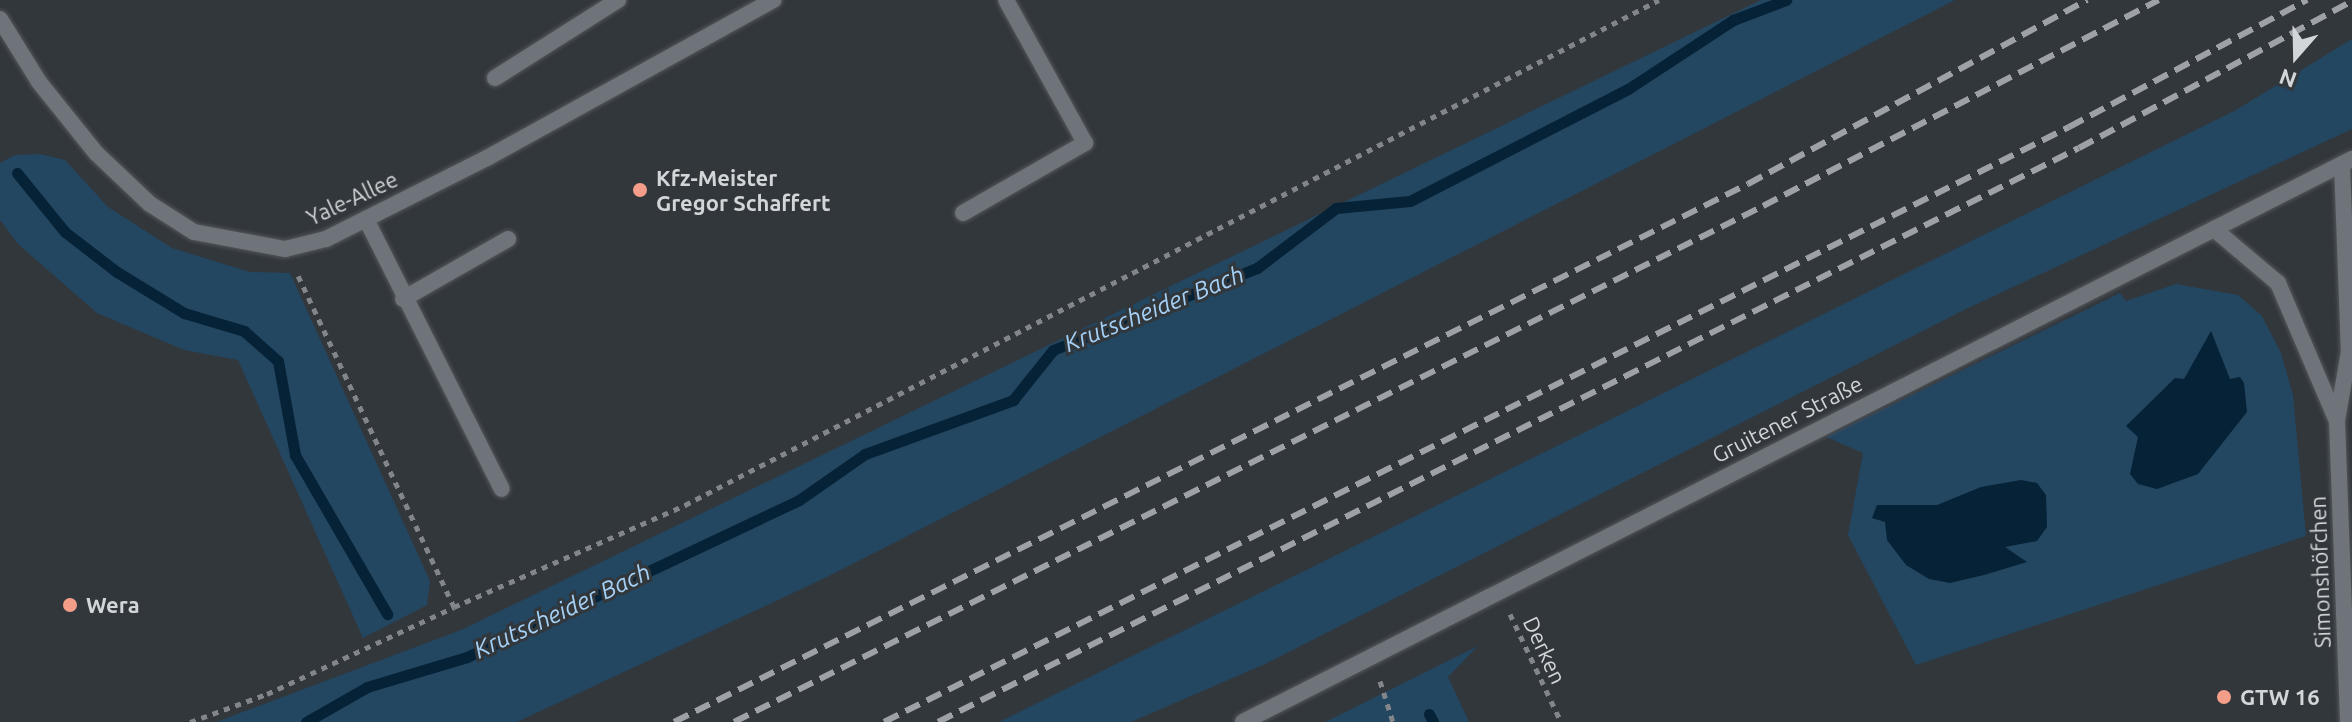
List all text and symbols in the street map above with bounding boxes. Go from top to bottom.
north arrow [2256,16,2336,96]
text: N [2276,64,2300,94]
place label: Kfz-Meister Gregor Schaffert [656,164,831,216]
street label: Yale-Allee [302,165,402,231]
marker: Kfz-Meister Gregor Schaffert [631,181,649,199]
water label: Krutscheider Bach [1060,260,1248,358]
street label: Gruitener Straße [1708,370,1866,468]
street label: Simonshöfchen [2304,496,2336,648]
water label: Krutscheider Bach [469,557,655,665]
place label: Wera [86,592,140,618]
marker: Wera [61,596,79,614]
street label: Derken [1518,612,1572,688]
place label: GTW 16 [2240,684,2320,710]
marker: GTW 16 [2215,688,2233,706]

